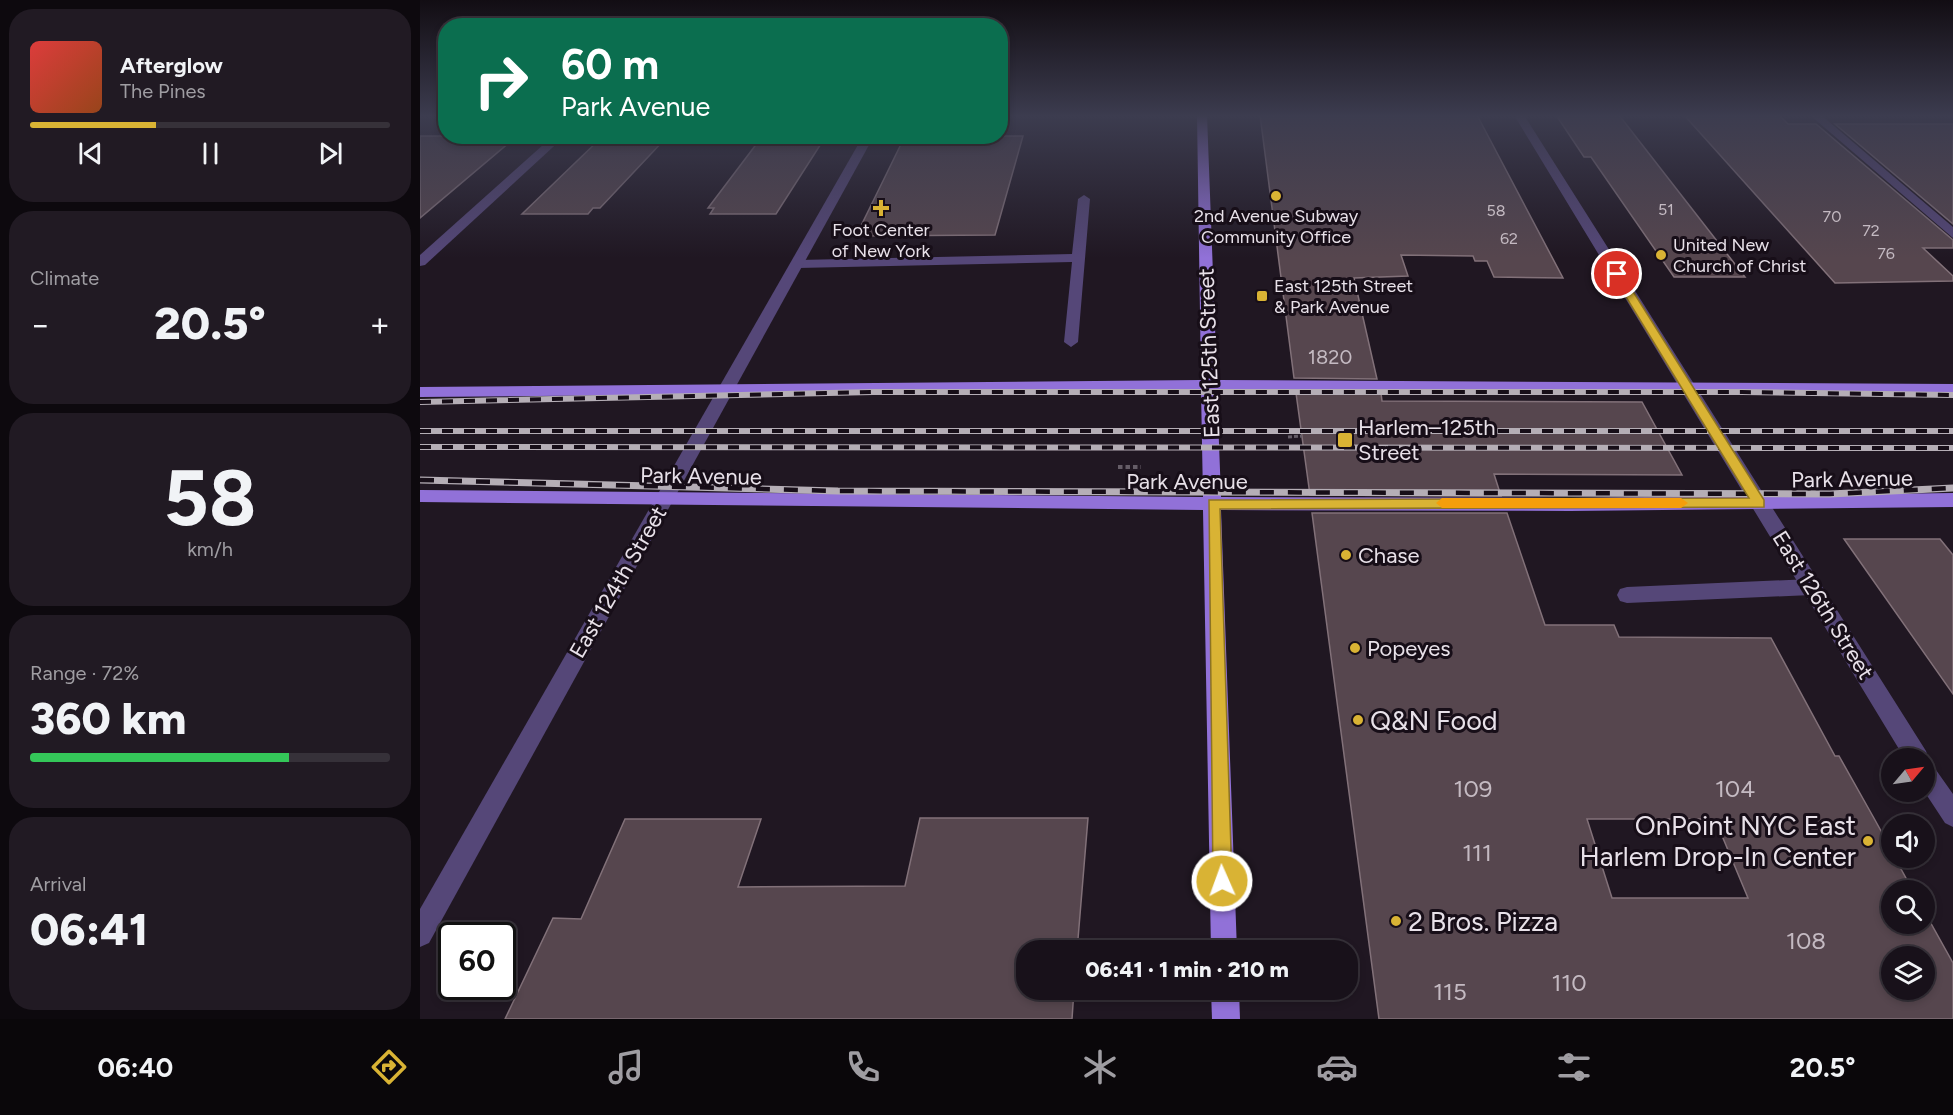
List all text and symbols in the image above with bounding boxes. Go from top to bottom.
text: 60 m [561,39,659,90]
icon: right [462,42,540,120]
text: Afterglow [120,52,223,79]
text: The Pines [120,79,206,103]
text: Park Avenue [561,90,710,123]
icon: previous [74,137,107,170]
icon: pause [194,137,227,170]
icon: next [314,137,347,170]
marker: 2nd Avenue Subway Community Office [1269,189,1283,203]
marker: Foot Center of New York [872,199,890,217]
house number: 51 [1658,200,1674,219]
house number: 58 [1486,201,1506,220]
place label: 2nd Avenue Subway Community Office [1194,205,1359,248]
house number: 70 [1823,207,1841,226]
place label: Foot Center of New York [832,219,931,262]
house number: 72 [1862,221,1880,240]
house number: 62 [1500,229,1518,248]
place label: United New Church of Christ [1673,234,1807,277]
house number: 76 [1877,244,1895,263]
pin [1591,248,1642,299]
marker: United New Church of Christ [1654,248,1668,262]
icon: arrive [1600,257,1633,290]
text: Climate [30,266,99,290]
street label: East 125th Street [1193,268,1225,438]
place label: East 125th Street & Park Avenue [1274,275,1413,318]
marker: East 125th Street & Park Avenue [1255,289,1269,303]
text: 20.5° [154,296,266,350]
text: − [30,305,51,344]
text: + [369,305,390,344]
house number: 1820 [1308,345,1352,369]
place label: Harlem–125th Street [1358,414,1495,466]
marker: Harlem–125th Street [1336,431,1354,449]
text: 58 [163,451,257,545]
street label: Park Avenue [640,461,762,491]
street label: Park Avenue [1791,464,1913,494]
street label: Park Avenue [1126,468,1248,495]
street label: East 124th Street [564,501,672,663]
street label: East 126th Street [1767,526,1879,684]
text: km/h [187,537,233,561]
place label: Chase [1358,542,1420,569]
marker: Chase [1339,548,1353,562]
place label: Popeyes [1367,635,1451,662]
marker: Popeyes [1348,641,1362,655]
text: Range · 72% [30,661,139,685]
text: 360 km [30,691,186,745]
place label: Q&N Food [1370,704,1498,737]
marker: Q&N Food [1351,713,1365,727]
north arrow [1881,748,1935,802]
map controls [1881,748,1935,1000]
house number: 109 [1454,774,1492,803]
house number: 104 [1715,774,1755,803]
place label: OnPoint NYC East Harlem Drop-In Center [1580,809,1856,873]
button: sound [1881,814,1935,868]
marker: OnPoint NYC East Harlem Drop-In Center [1861,834,1875,848]
house number: 111 [1462,838,1492,867]
position arrow [1190,849,1254,913]
text: Arrival [30,872,86,896]
button: search [1881,880,1935,934]
text: 06:41 [30,902,148,956]
place label: 2 Bros. Pizza [1408,905,1558,938]
marker: 2 Bros. Pizza [1389,914,1403,928]
speed limit sign: 60 [438,922,516,1000]
house number: 108 [1786,926,1826,955]
button: layers [1881,946,1935,1000]
text: 06:41 · 1 min · 210 m [1085,956,1289,983]
house number: 110 [1551,968,1587,997]
house number: 115 [1433,977,1467,1006]
icon: directions [368,1046,410,1088]
icon: music [605,1046,647,1088]
icon: phone [842,1046,884,1088]
icon: climate [1079,1046,1121,1088]
icon: car [1316,1046,1358,1088]
icon: filters [1553,1046,1595,1088]
text: 06:40 [97,1051,173,1084]
text: 20.5° [1790,1051,1856,1084]

